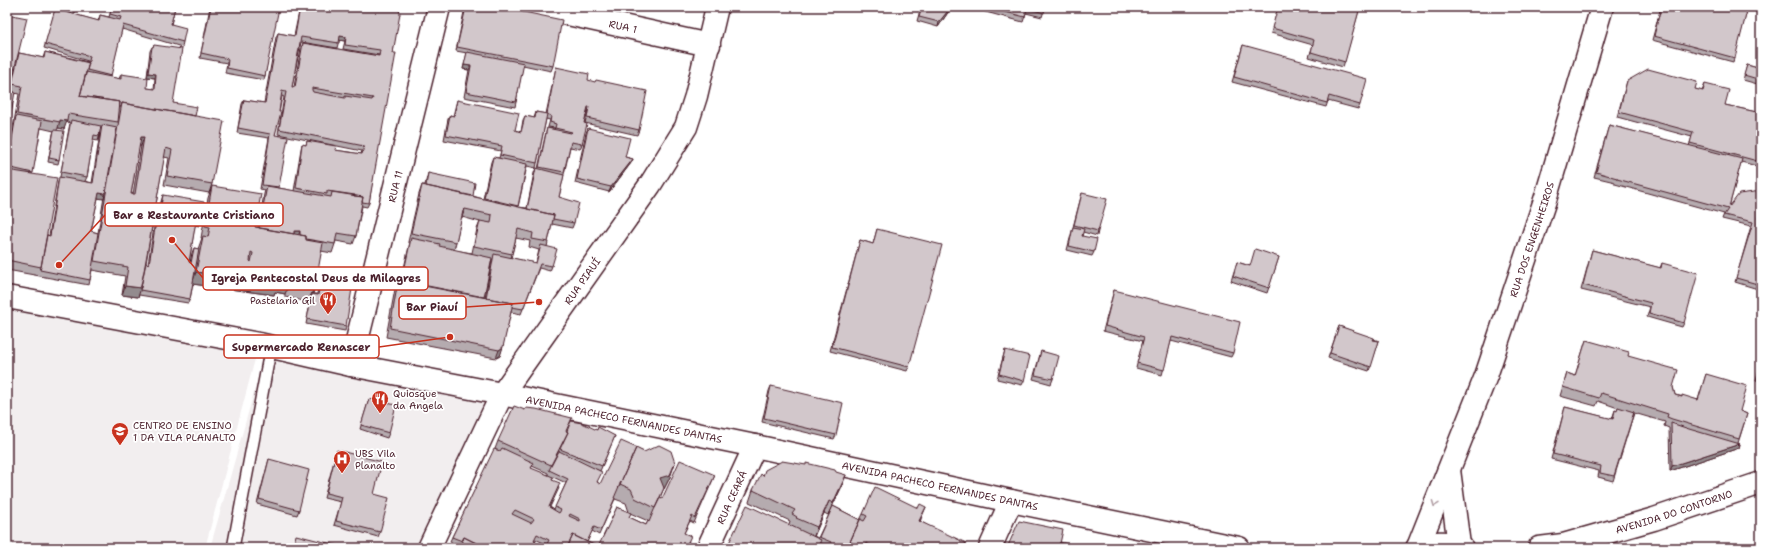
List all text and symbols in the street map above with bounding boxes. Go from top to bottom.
street label: RUA 1 [608,17,638,36]
street label: RUA 11 [385,169,406,204]
street label: RUA DOS ENGENHEIROS [1507,180,1557,299]
callout: Bar e Restaurante Cristiano [105,203,283,226]
text: Bar e Restaurante Cristiano [113,208,275,223]
street label: RUA PIAUÍ [561,255,604,307]
callout: Igreja Pentecostal Deus de Milagres [203,267,428,290]
text: Igreja Pentecostal Deus de Milagres [211,271,421,286]
restaurant icon: Pastelaria Gil [318,290,338,315]
place label: Pastelaria Gil [250,294,315,307]
callout: Bar Piauí [399,296,466,319]
text: Bar Piauí [406,300,458,315]
callout: Supermercado Renascer [224,335,379,358]
text: Supermercado Renascer [232,340,370,355]
place label: Quiosque da Angela [393,387,444,412]
restaurant icon: Quiosque da Angela [370,389,390,414]
street label: AVENIDA PACHECO FERNANDES DANTAS [524,393,724,446]
place label: CENTRO DE ENSINO 1 DA VILA PLANALTO [133,419,236,444]
school or university icon: CENTRO DE ENSINO 1 DA VILA PLANALTO [110,421,130,446]
place label: UBS Vila Planalto [355,447,396,472]
hospital icon: UBS Vila Planalto [332,449,352,474]
street label: AVENIDA PACHECO FERNANDES DANTAS [841,459,1040,514]
street label: RUA CEARÁ [714,468,750,526]
street label: AVENIDA DO CONTORNO [1614,487,1734,537]
one-way arrow [1431,500,1439,507]

